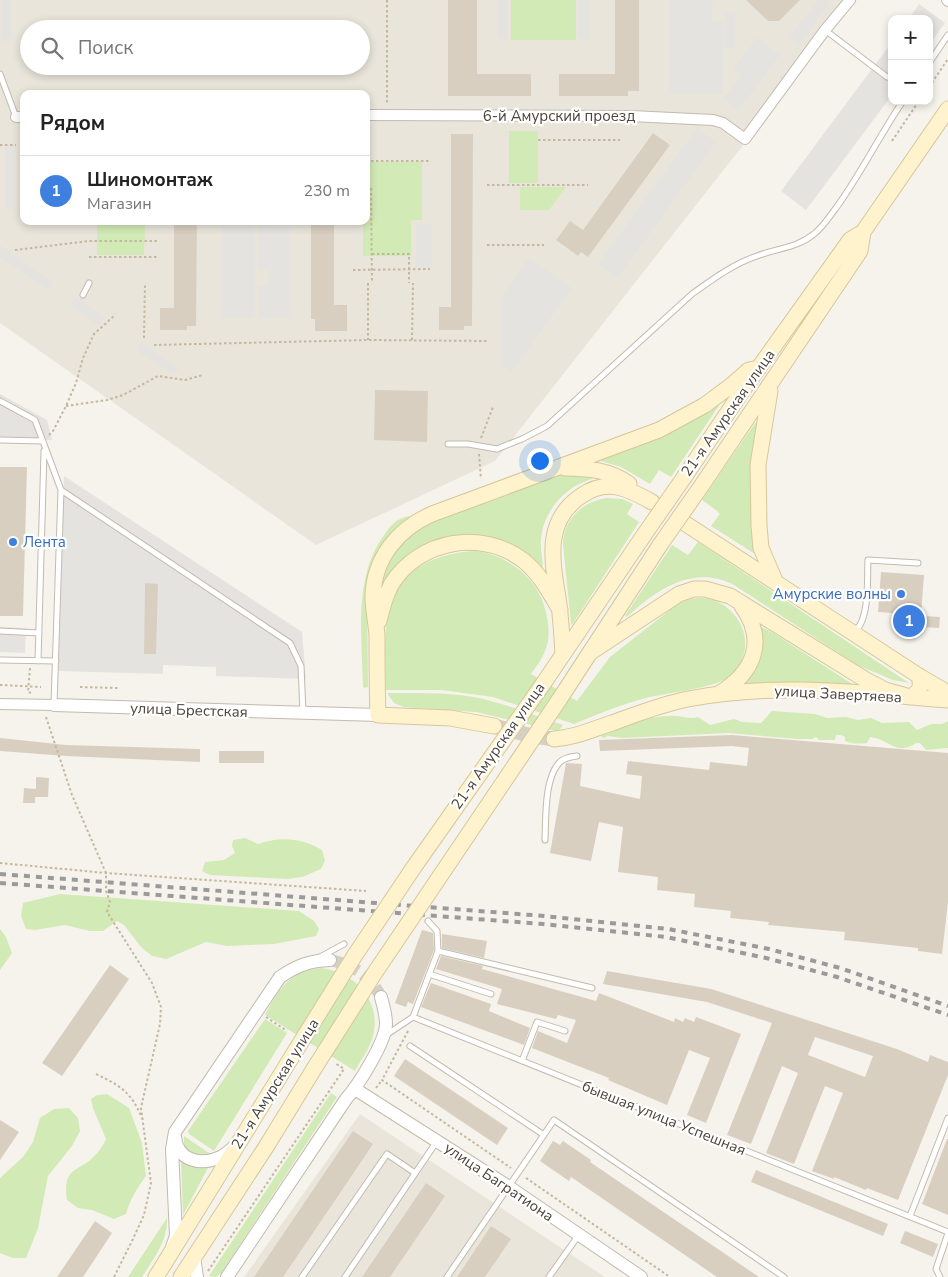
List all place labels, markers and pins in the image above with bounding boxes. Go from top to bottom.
place label: Лента [23,532,66,552]
marker: Лента [7,536,19,548]
place label: Амурские волны [773,584,891,604]
marker: Амурские волны [895,588,907,600]
pin: 1 [893,602,925,640]

